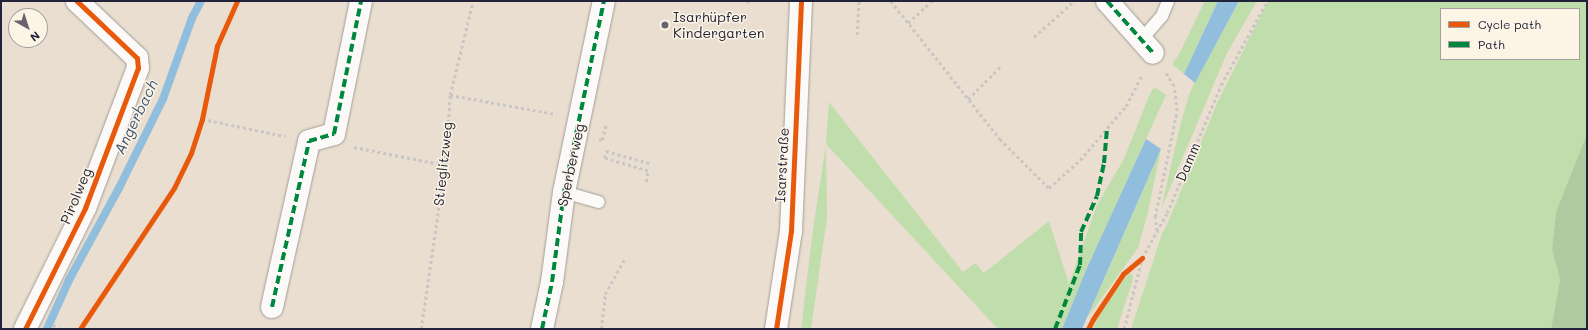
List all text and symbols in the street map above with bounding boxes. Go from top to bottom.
north arrow [8,8,48,48]
legend [1440,8,1580,60]
place label: Isarhüpfer Kindergarten [673,9,765,42]
text: Cycle path [1478,16,1541,32]
marker: Isarhüpfer Kindergarten [660,20,670,30]
text: N [27,28,43,45]
text: Path [1478,36,1505,52]
water label: Angerbach [110,77,162,157]
street label: Stieglitzweg [430,121,456,207]
street label: Sperberweg [554,122,588,208]
street label: Isarstraße [772,127,792,203]
street label: Damm [1172,140,1204,184]
street label: Pirolweg [57,165,95,227]

